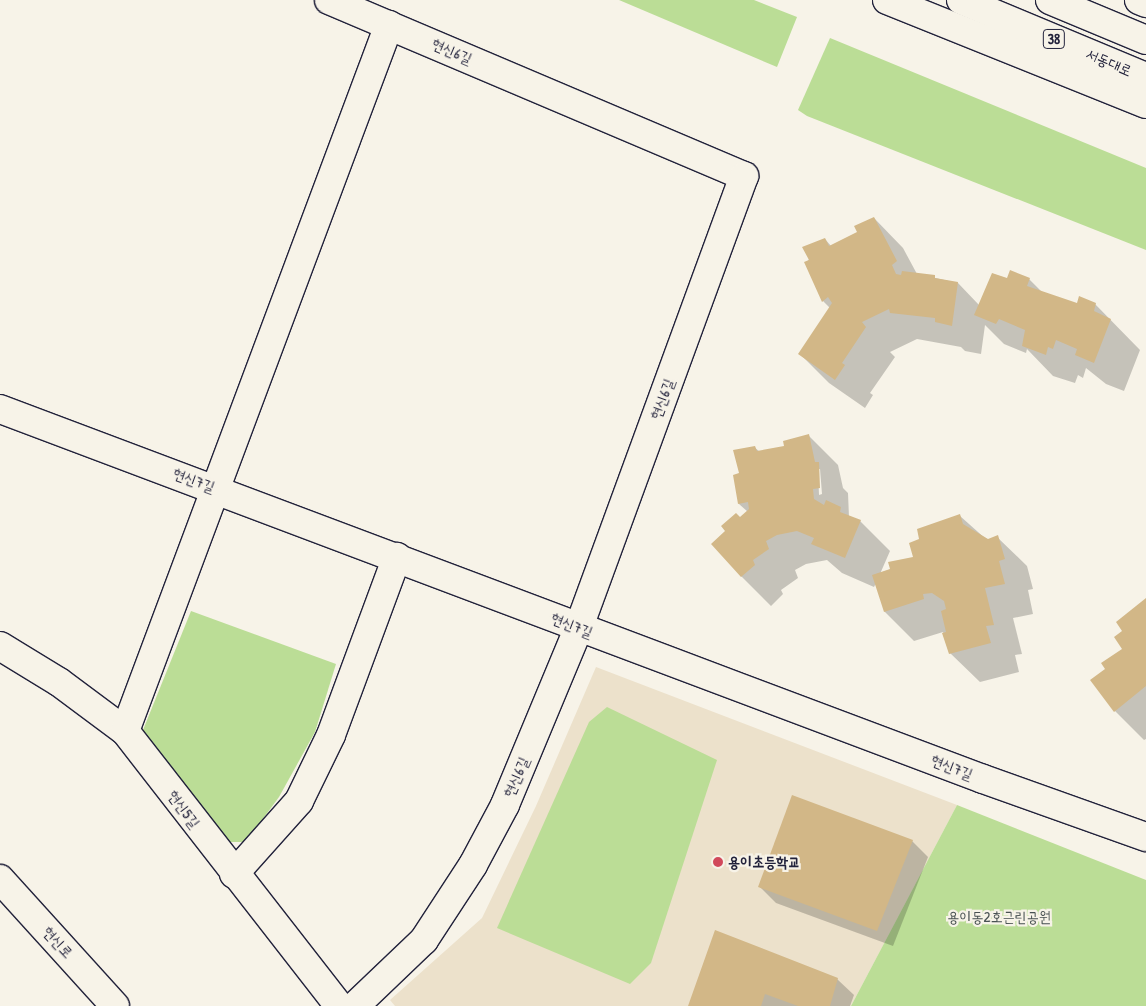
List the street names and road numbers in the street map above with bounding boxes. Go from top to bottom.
road number: 38 [1043,28,1065,50]
street label: 현신6길 [429,34,475,68]
street label: 서동대로 [1083,44,1135,80]
street label: 현신6길 [646,376,678,422]
street label: 현신7길 [170,464,218,496]
street label: 현신7길 [548,609,596,641]
street label: 현신7길 [928,751,976,783]
street label: 현신6길 [499,754,533,800]
street label: 현신5길 [164,787,204,831]
street label: 현신로 [39,923,77,961]

